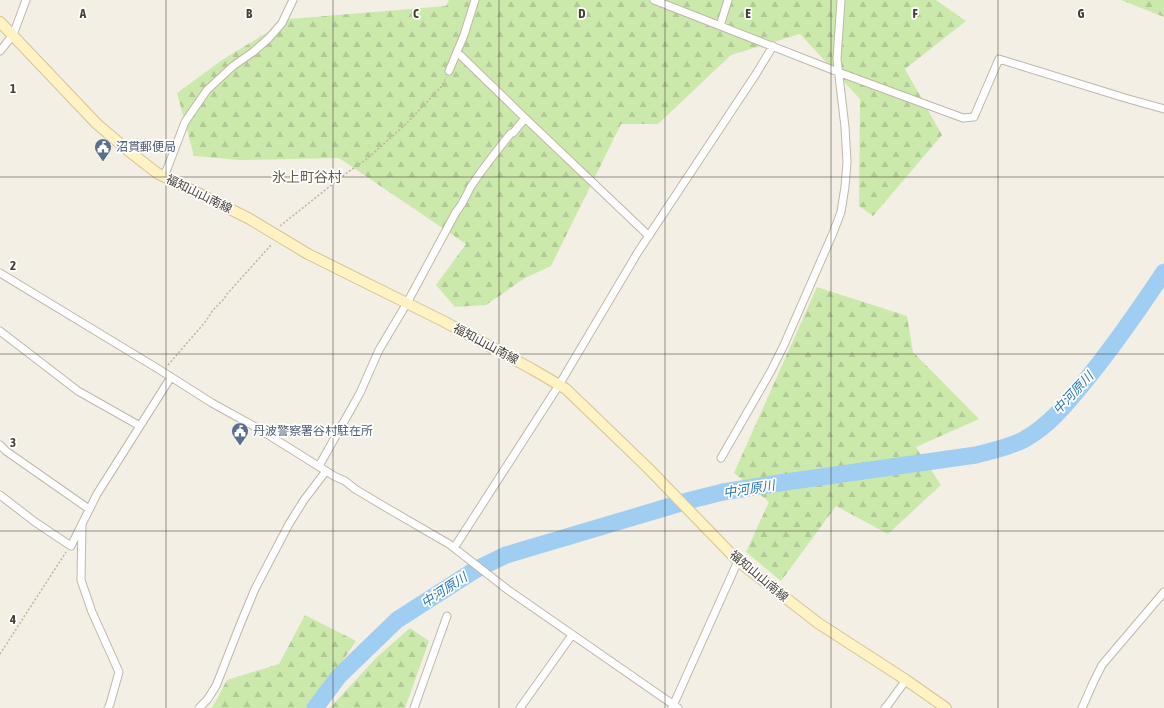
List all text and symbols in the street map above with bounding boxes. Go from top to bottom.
text: A [79,6,87,21]
text: B [246,6,253,21]
text: C [413,6,419,21]
text: D [578,6,586,21]
text: E [745,6,751,21]
text: F [912,6,918,21]
text: G [1078,6,1085,21]
text: 1 [10,81,16,96]
public building icon: 沼貫郵便局 [93,137,113,162]
place label: 沼貫郵便局 [116,140,176,154]
district label: 氷上町谷村 [272,169,342,185]
street label: 福知山山南線 [164,172,234,216]
text: 2 [10,258,16,273]
street label: 福知山山南線 [451,321,521,367]
water label: 中河原川 [1050,367,1098,417]
public building icon: 丹波警察署谷村駐在所 [230,421,250,446]
place label: 丹波警察署谷村駐在所 [253,424,373,438]
text: 3 [10,435,16,450]
water label: 中河原川 [722,477,778,500]
street label: 福知山山南線 [727,547,791,605]
water label: 中河原川 [418,568,472,610]
text: 4 [9,612,16,627]

